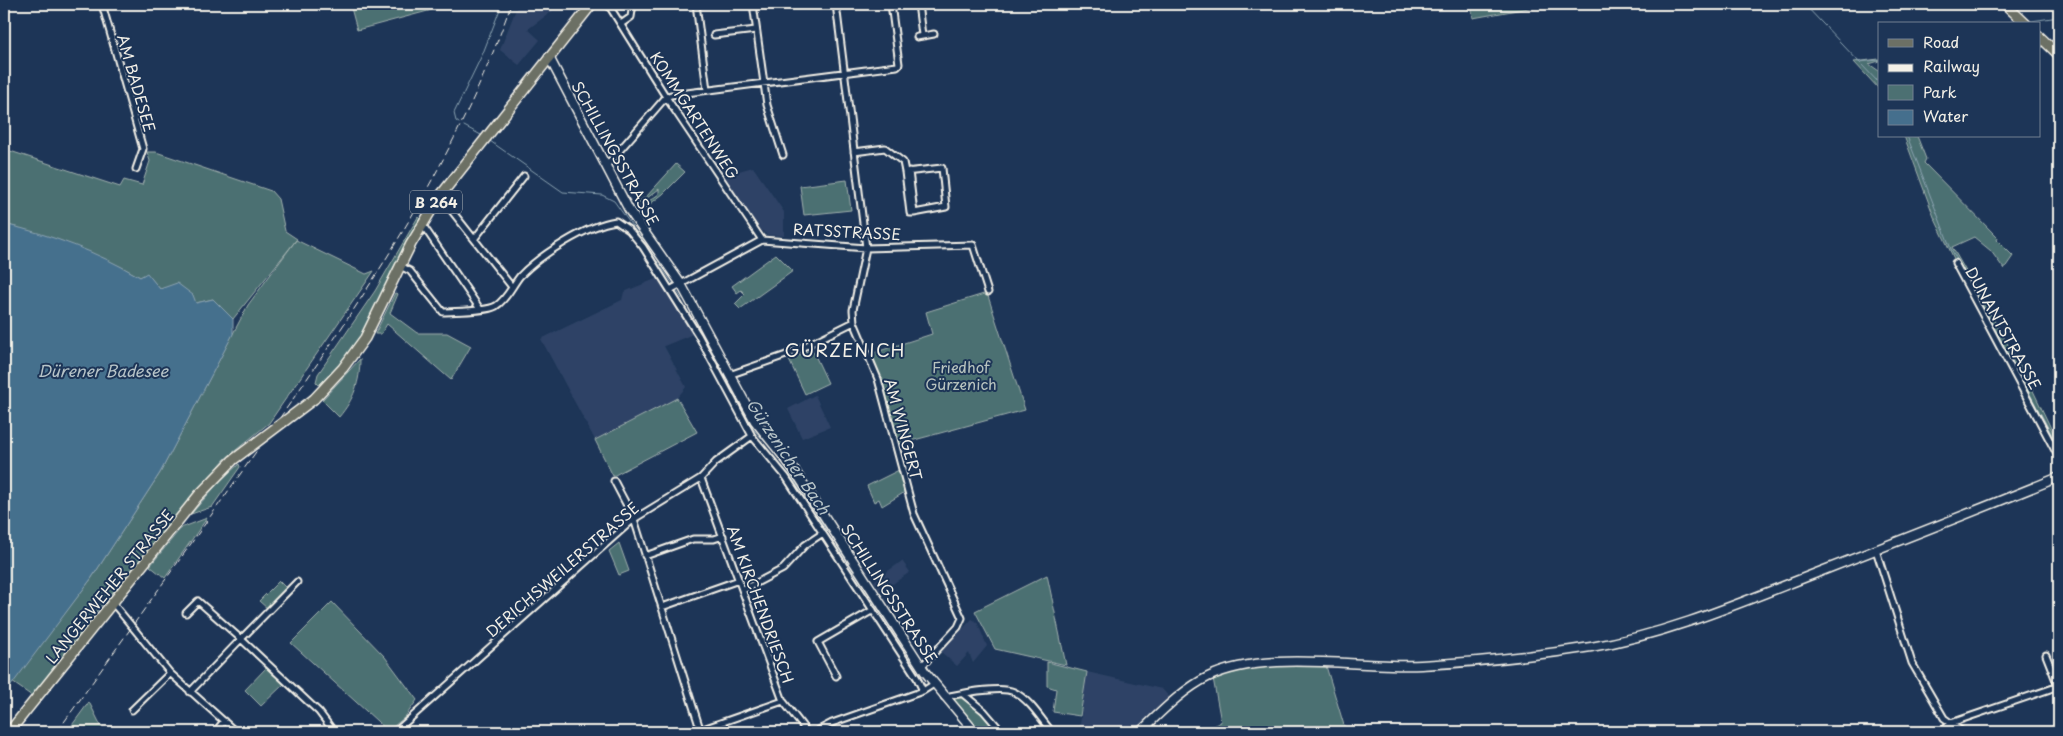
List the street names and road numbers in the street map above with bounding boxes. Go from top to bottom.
street label: AM BADESEE [112,31,162,135]
street label: KOMMGARTENWEG [645,47,745,183]
street label: SCHILLINGSSTRASSE [567,76,665,230]
road number: B 264 [410,190,462,213]
street label: RATSSTRASSE [792,217,902,245]
street label: DUNANTSTRASSE [1961,262,2047,394]
street label: AM WINGERT [879,376,929,483]
street label: DERICHSWEILERSTRASSE [480,496,644,642]
street label: LANGERWEHER STRASSE [39,504,179,668]
street label: SCHILLINGSSTRASSE [836,519,944,667]
street label: AM KIRCHENDRIESCH [722,522,800,686]

